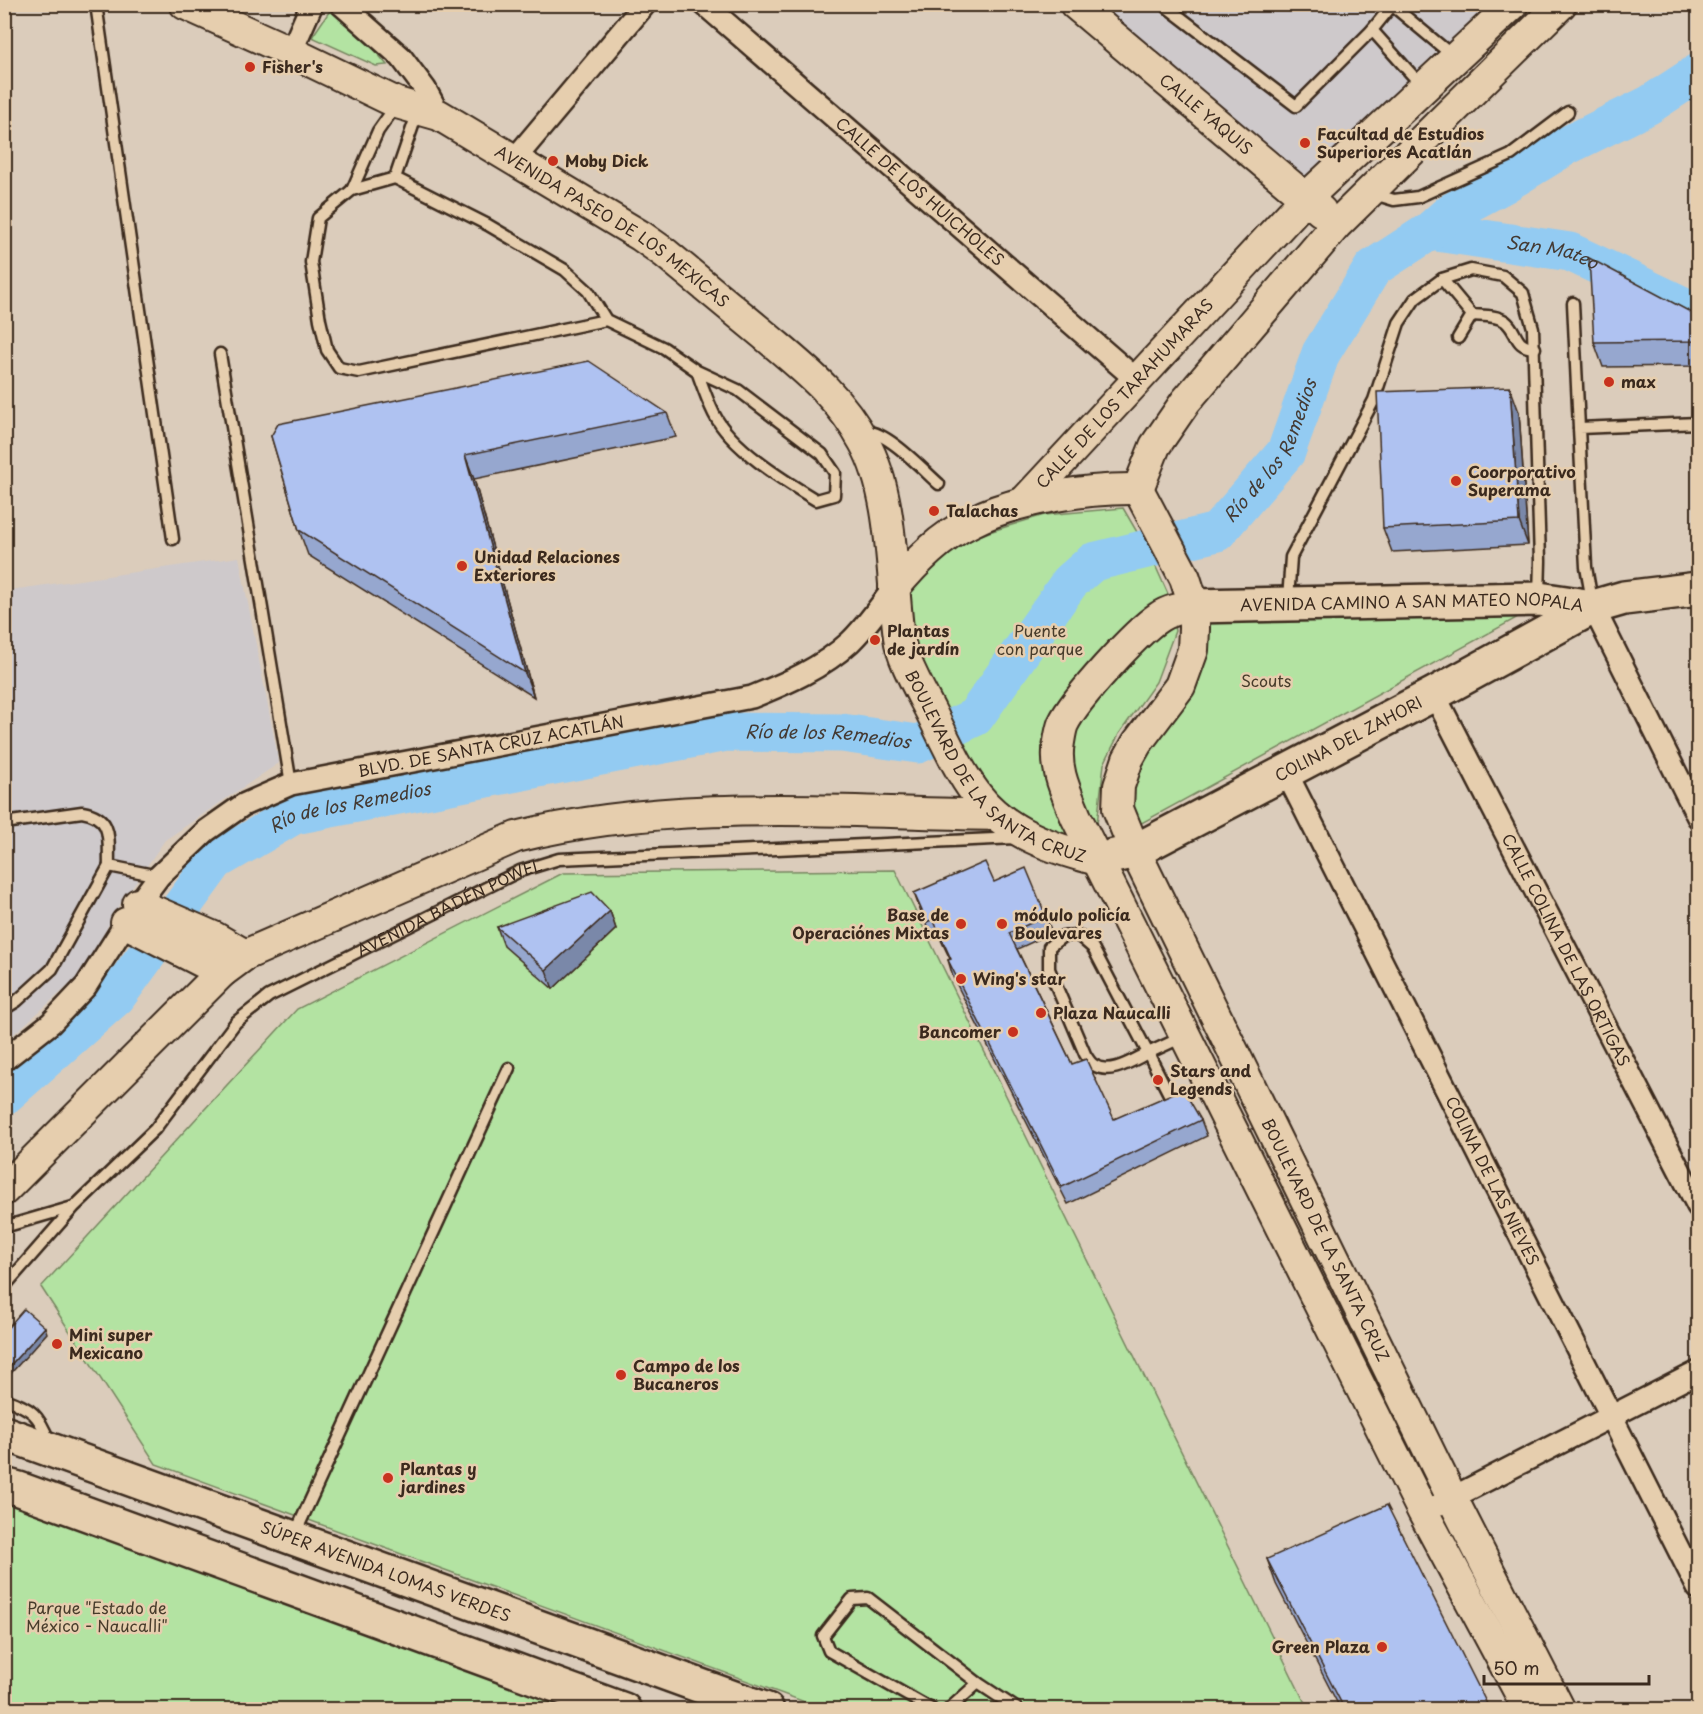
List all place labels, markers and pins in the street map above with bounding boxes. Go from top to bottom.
place label: Fisher's [262,54,323,78]
marker: Fisher's [243,60,257,74]
place label: Facultad de Estudios Superiores Acatlán [1317,121,1485,163]
marker: Facultad de Estudios Superiores Acatlán [1298,136,1312,150]
place label: Moby Dick [565,148,649,172]
marker: Moby Dick [546,154,560,168]
place label: max [1621,369,1656,393]
marker: max [1602,375,1616,389]
place label: Coorporativo Superama [1468,459,1576,501]
marker: Coorporativo Superama [1449,474,1463,488]
place label: Talachas [946,498,1019,522]
marker: Talachas [927,504,941,518]
place label: Unidad Relaciones Exteriores [474,544,620,586]
marker: Unidad Relaciones Exteriores [455,559,469,573]
place label: Plantas de jardín [887,618,959,660]
marker: Plantas de jardín [868,633,882,647]
place label: Base de Operaciónes Mixtas [792,902,949,944]
place label: módulo policía Boulevares [1014,902,1131,944]
marker: Base de Operaciónes Mixtas [954,917,968,931]
marker: módulo policía Boulevares [995,917,1009,931]
place label: Wing's star [973,966,1066,990]
marker: Wing's star [954,972,968,986]
place label: Plaza Naucalli [1053,1000,1171,1024]
marker: Plaza Naucalli [1034,1006,1048,1020]
place label: Bancomer [918,1019,1002,1043]
marker: Bancomer [1006,1025,1020,1039]
place label: Stars and Legends [1170,1058,1252,1100]
marker: Stars and Legends [1151,1073,1165,1087]
place label: Mini super Mexicano [69,1322,153,1364]
marker: Mini super Mexicano [50,1337,64,1351]
place label: Campo de los Bucaneros [633,1353,740,1395]
marker: Campo de los Bucaneros [614,1368,628,1382]
place label: Plantas y jardines [398,1456,477,1498]
marker: Plantas y jardines [381,1471,395,1485]
place label: Green Plaza [1272,1634,1370,1658]
marker: Green Plaza [1375,1640,1389,1654]

